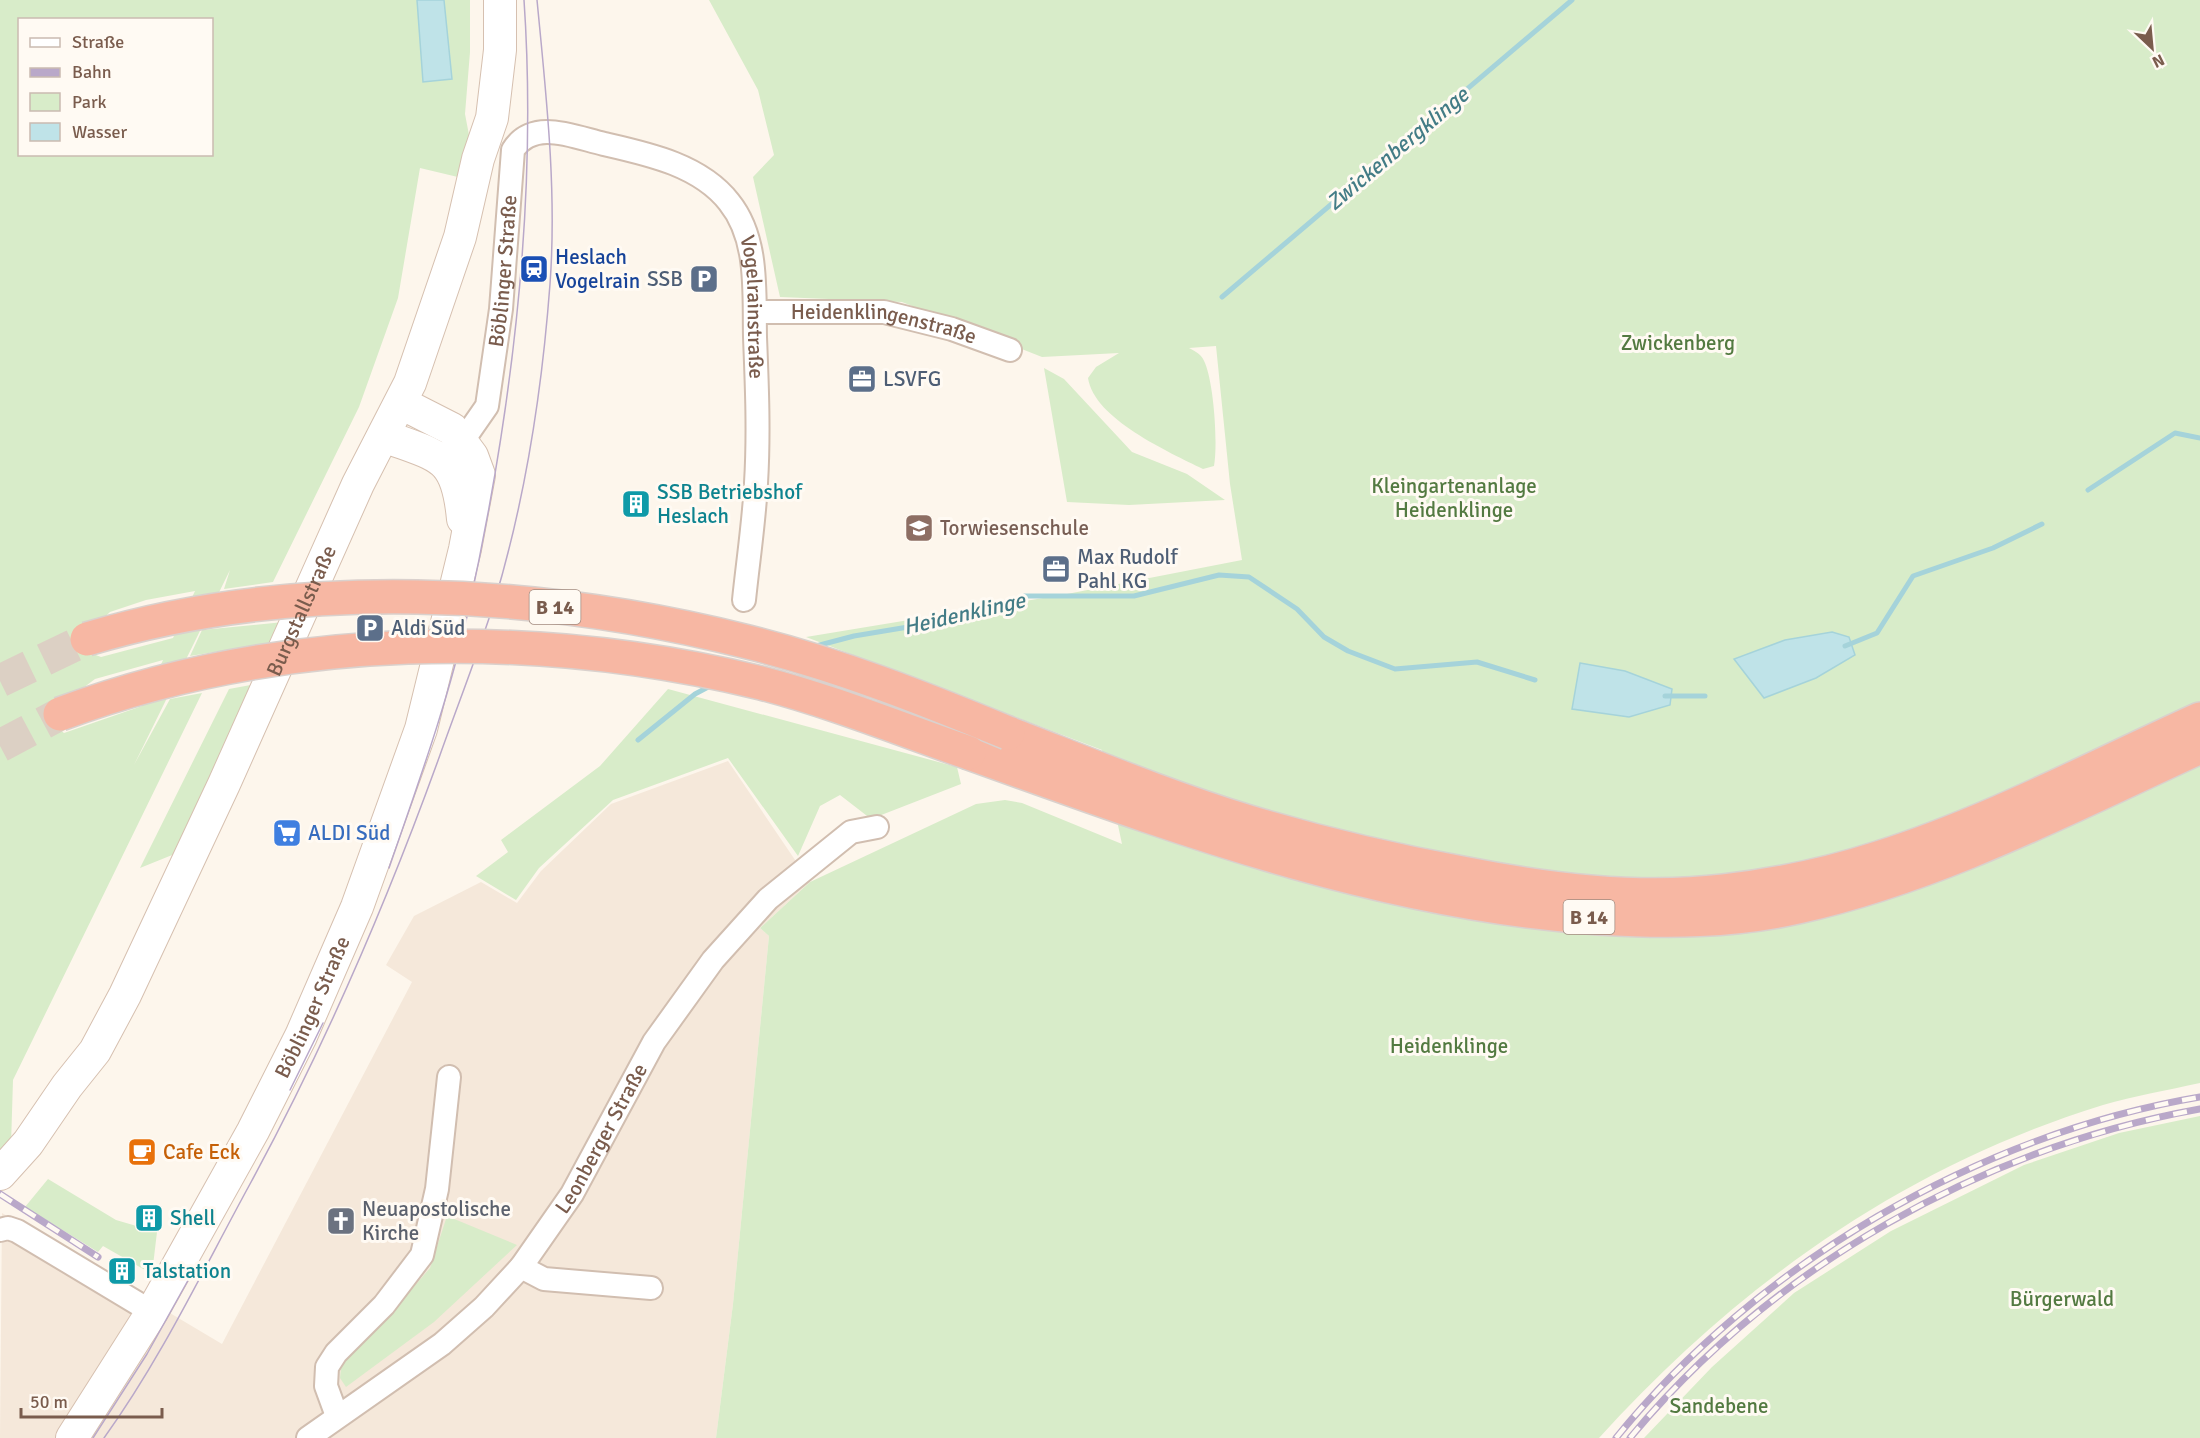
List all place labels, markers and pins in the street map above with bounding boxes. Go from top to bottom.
place label: Heslach Vogelrain [555,244,640,294]
station icon: Heslach Vogelrain [518,253,550,285]
parking icon: SSB [688,263,720,295]
place label: SSB [647,266,683,292]
office icon: LSVFG [846,363,878,395]
place label: LSVFG [883,366,941,392]
place label: SSB Betriebshof Heslach [657,479,803,529]
building icon: SSB Betriebshof Heslach [620,488,652,520]
school or university icon: Torwiesenschule [903,512,935,544]
place label: Torwiesenschule [940,515,1089,541]
place label: Max Rudolf Pahl KG [1077,544,1179,594]
office icon: Max Rudolf Pahl KG [1040,553,1072,585]
parking icon: Aldi Süd [354,612,386,644]
place label: Aldi Süd [391,615,465,641]
supermarket icon: ALDI Süd [271,817,303,849]
place label: ALDI Süd [308,820,390,846]
cafe icon: Cafe Eck [126,1136,158,1168]
place label: Cafe Eck [163,1139,241,1165]
place label: Neuapostolische Kirche [362,1196,511,1246]
building icon: Shell [133,1202,165,1234]
place label: Shell [170,1205,216,1231]
church icon: Neuapostolische Kirche [325,1205,357,1237]
building icon: Talstation [106,1255,138,1287]
place label: Talstation [143,1258,231,1284]

